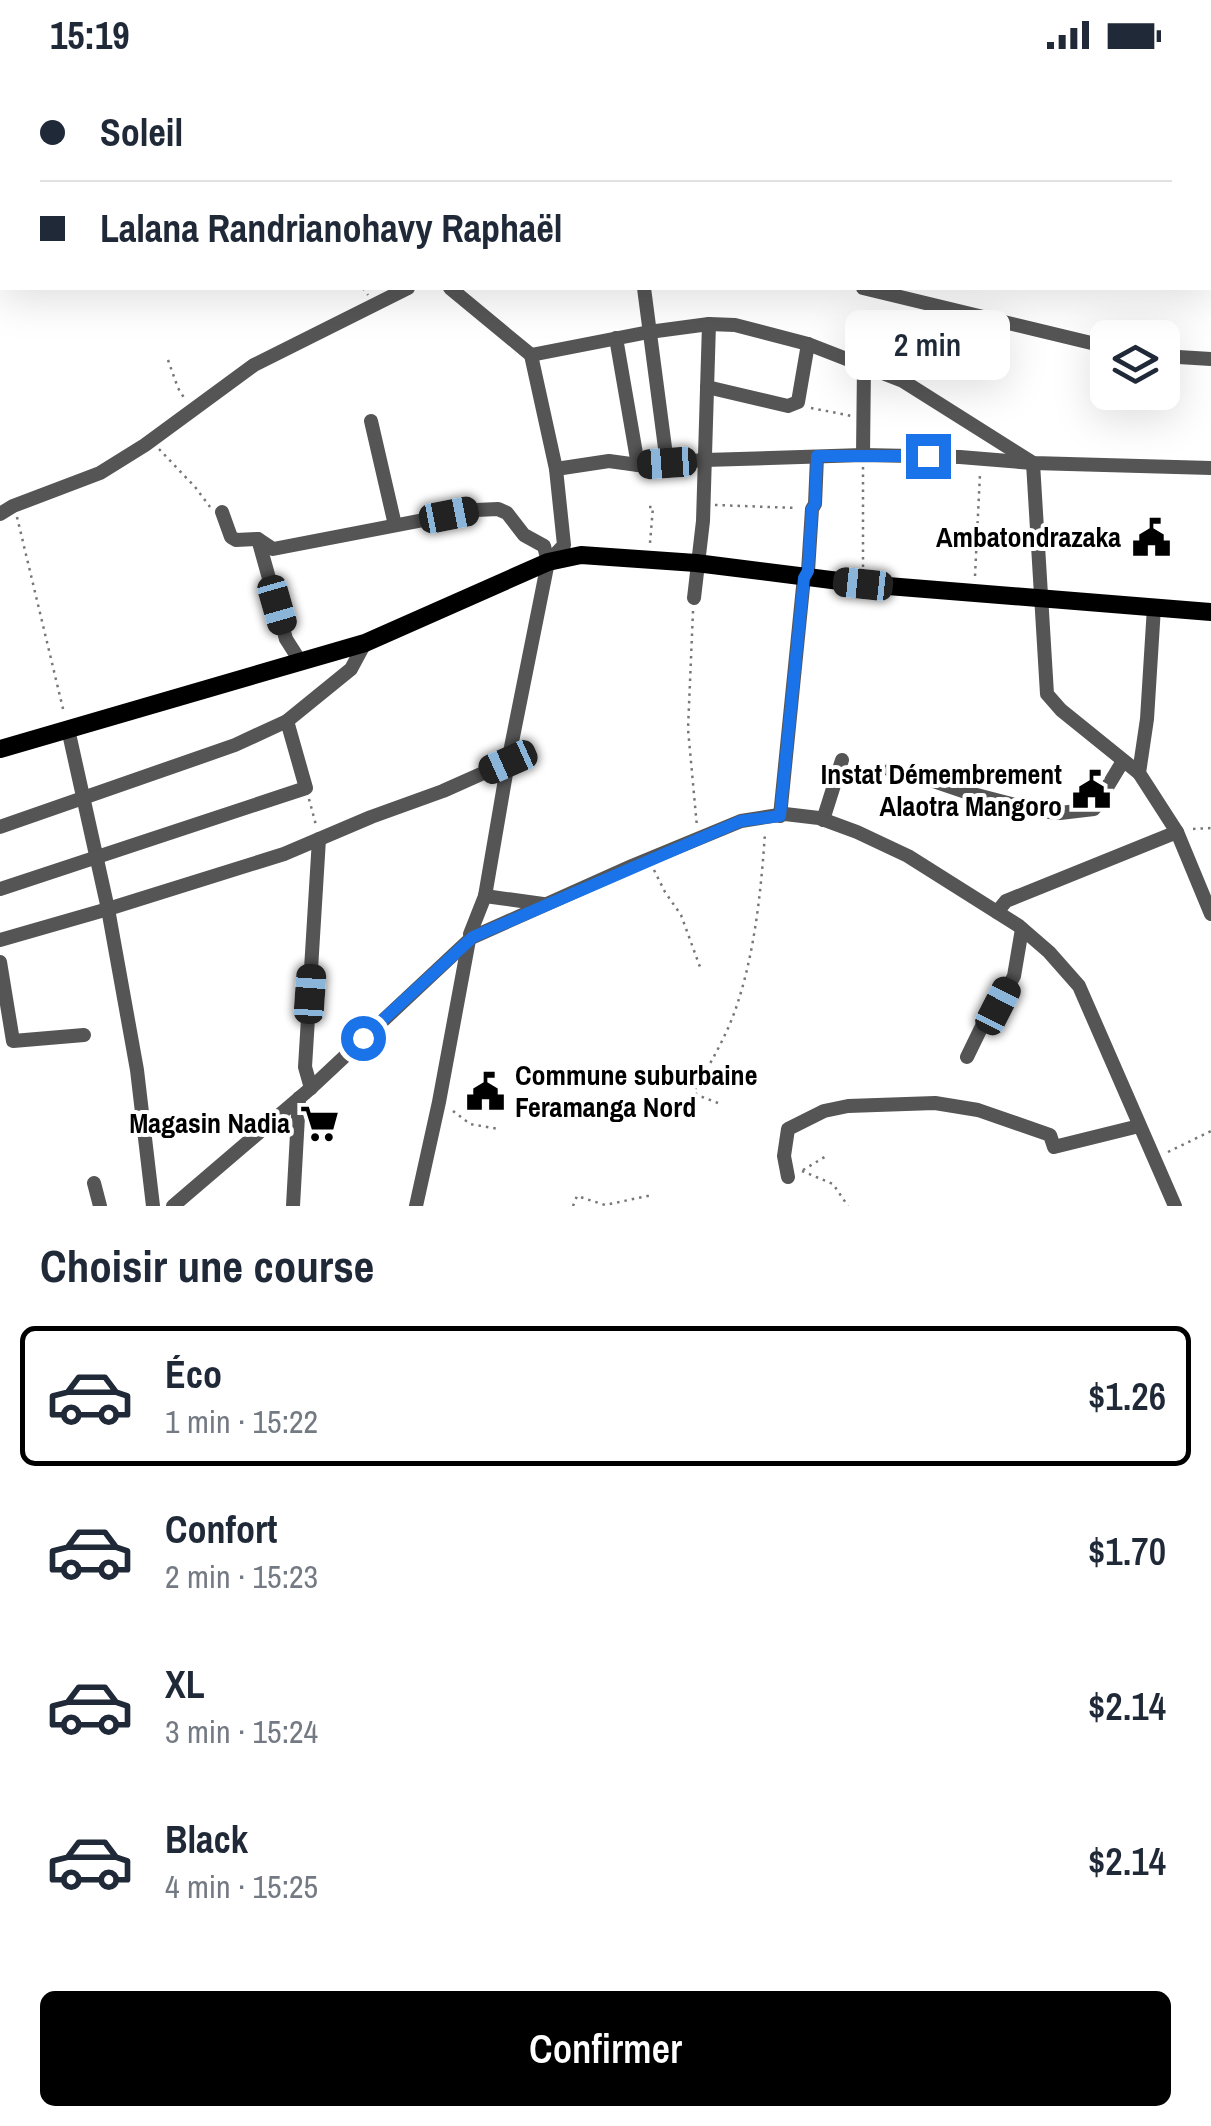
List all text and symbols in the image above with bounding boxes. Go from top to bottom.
text: 15:19 [50,10,130,61]
text: Soleil [100,107,183,158]
text: Lalana Randrianohavy Raphaël [100,203,562,254]
callout: 2 min [846,311,1010,381]
map controls [1090,320,1180,410]
button: layers [1090,320,1180,410]
text: 2 min [894,323,961,366]
route end [906,434,951,479]
car [636,446,698,480]
car [417,495,481,535]
public building icon: Ambatondrazaka [1130,516,1172,558]
place label: Ambatondrazaka [936,518,1121,556]
car [832,566,894,602]
car [254,572,300,638]
car [474,736,542,788]
place label: Instat Démembrement Alaotra Mangoro [821,755,1062,825]
public building icon: Instat Démembrement Alaotra Mangoro [1071,769,1113,811]
car [293,963,327,1025]
car [971,972,1025,1040]
route start [341,1016,386,1061]
place label: Commune suburbaine Feramanga Nord [515,1056,757,1126]
public building icon: Commune suburbaine Feramanga Nord [464,1070,506,1112]
supermarket icon: Magasin Nadia [299,1102,341,1144]
place label: Magasin Nadia [129,1104,290,1142]
text: Choisir une course [40,1235,374,1296]
text: Éco [165,1349,222,1400]
icon: car [45,1351,135,1441]
text: $1.26 [1088,1371,1166,1422]
text: 1 min · 15:22 [165,1400,318,1443]
text: Confort [165,1504,277,1555]
icon: car [45,1506,135,1596]
text: $1.70 [1088,1526,1166,1577]
text: 2 min · 15:23 [165,1555,318,1598]
text: XL [165,1659,205,1710]
icon: car [45,1661,135,1751]
text: $2.14 [1088,1681,1166,1732]
text: 3 min · 15:24 [165,1710,318,1753]
text: Black [165,1814,248,1865]
icon: car [45,1816,135,1906]
text: $2.14 [1088,1836,1166,1887]
text: 4 min · 15:25 [165,1865,318,1908]
button: Confirmer [40,1991,1171,2106]

